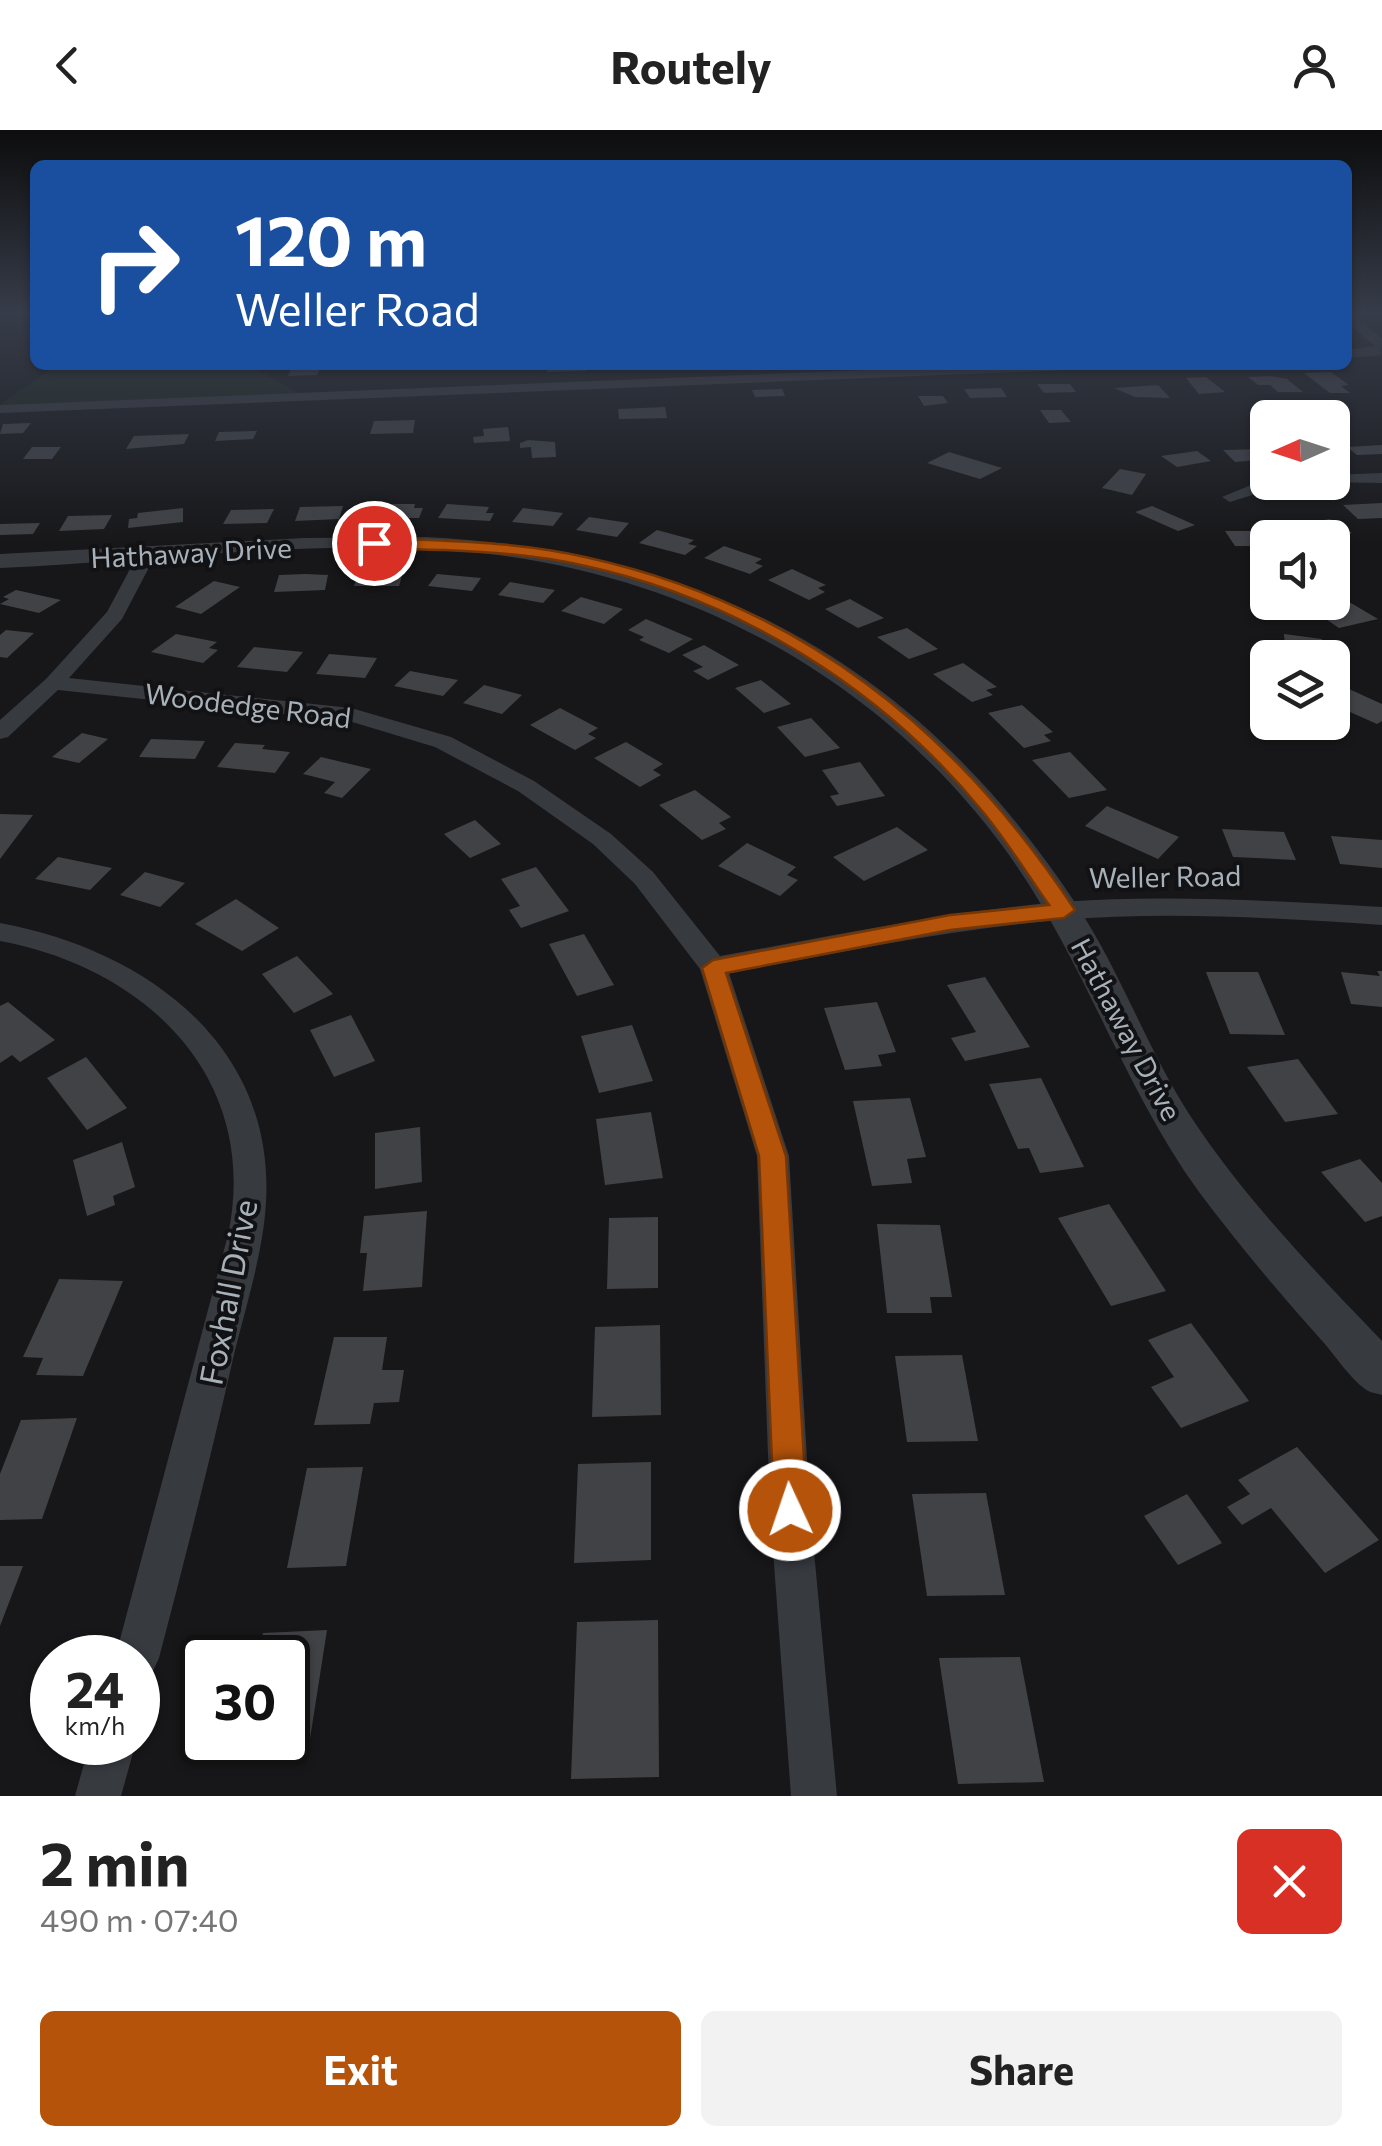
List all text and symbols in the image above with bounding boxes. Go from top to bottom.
icon: back [40,38,95,93]
text: Routely [610,38,772,93]
icon: person [1287,38,1342,93]
text: 120 m [235,195,427,280]
icon: right [70,200,200,330]
text: Weller Road [235,280,480,335]
north arrow [1250,400,1350,500]
map controls [1250,400,1350,740]
pin [332,501,417,586]
icon: arrive [347,516,402,571]
button: sound [1250,520,1350,620]
street label: Hathaway Drive [90,530,292,574]
button: layers [1250,640,1350,740]
street label: Woodedge Road [143,675,353,735]
street label: Weller Road [1089,858,1241,894]
street label: Hathaway Drive [1065,932,1189,1126]
street label: Foxhall Drive [189,1196,265,1388]
position arrow [738,1458,842,1562]
speed limit sign: 30 [180,1635,310,1765]
text: 24 [66,1657,124,1718]
text: km/h [65,1710,125,1740]
text: 2 min [40,1825,189,1898]
button: close [1237,1829,1342,1934]
text: 490 m · 07:40 [40,1899,239,1939]
button: Exit [40,2011,681,2126]
button: Share [701,2011,1342,2126]

